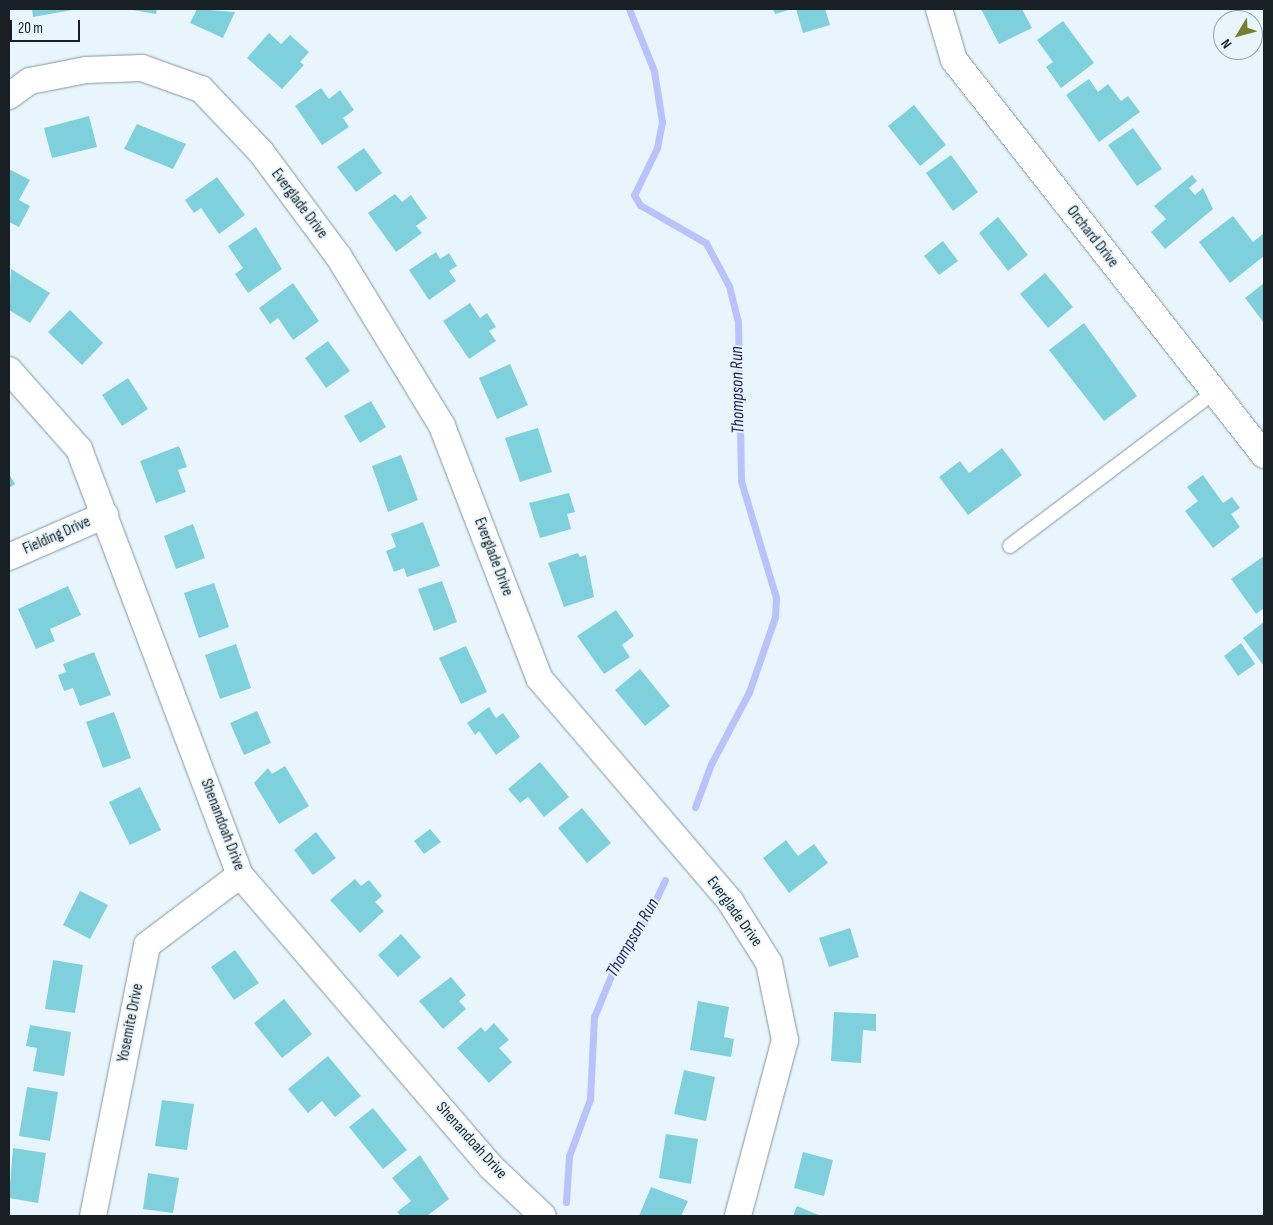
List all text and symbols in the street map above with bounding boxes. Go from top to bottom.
scale bar [12,10,82,42]
north arrow [1213,10,1263,60]
text: 20 m [18,19,43,38]
text: N [1217,36,1235,52]
street label: Everglade Drive [267,165,331,243]
street label: Orchard Drive [1062,202,1122,272]
water label: Thompson Run [726,346,750,434]
street label: Fielding Drive [20,513,94,559]
street label: Everglade Drive [469,515,517,599]
street label: Shenandoah Drive [196,776,248,874]
street label: Everglade Drive [702,873,766,951]
water label: Thompson Run [602,895,664,981]
street label: Yosemite Drive [114,982,148,1064]
street label: Shenandoah Drive [431,1099,511,1183]

